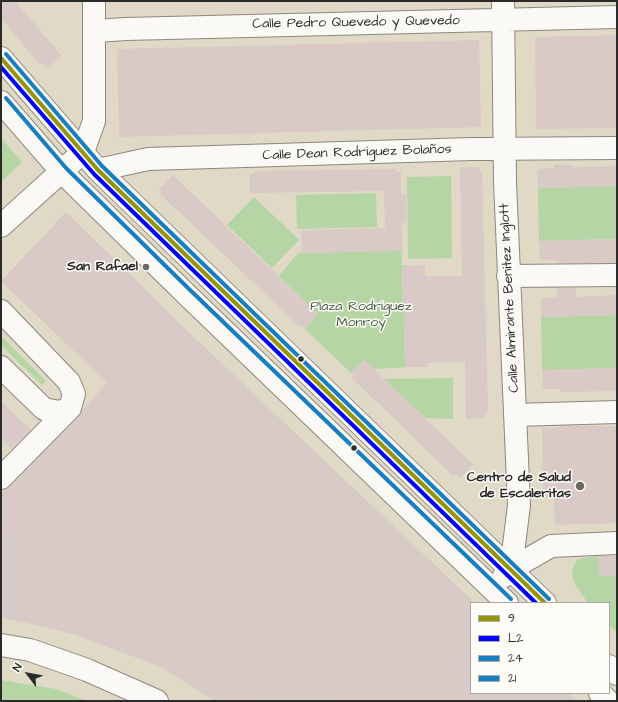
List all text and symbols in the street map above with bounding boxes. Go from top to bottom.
street label: Calle Pedro Quevedo y Quevedo [252,13,460,33]
street label: Calle Dean Rodríguez Bolaños [262,141,452,165]
street label: Calle Almirante Benítez Inglott [497,203,523,393]
place label: San Rafael [67,259,138,275]
marker: San Rafael [141,262,151,272]
park label: Plaza Rodríguez Monroy [310,299,412,332]
unlabelled marker [296,354,306,364]
unlabelled marker [349,443,359,453]
place label: Centro de Salud de Escaleritas [467,470,571,502]
marker: Centro de Salud de Escaleritas [574,480,586,492]
legend [470,602,610,694]
text: 9 [508,610,515,627]
text: L2 [508,630,523,647]
text: 24 [508,650,523,667]
north arrow [8,654,48,694]
text: N [9,660,26,674]
text: 21 [508,670,516,687]

